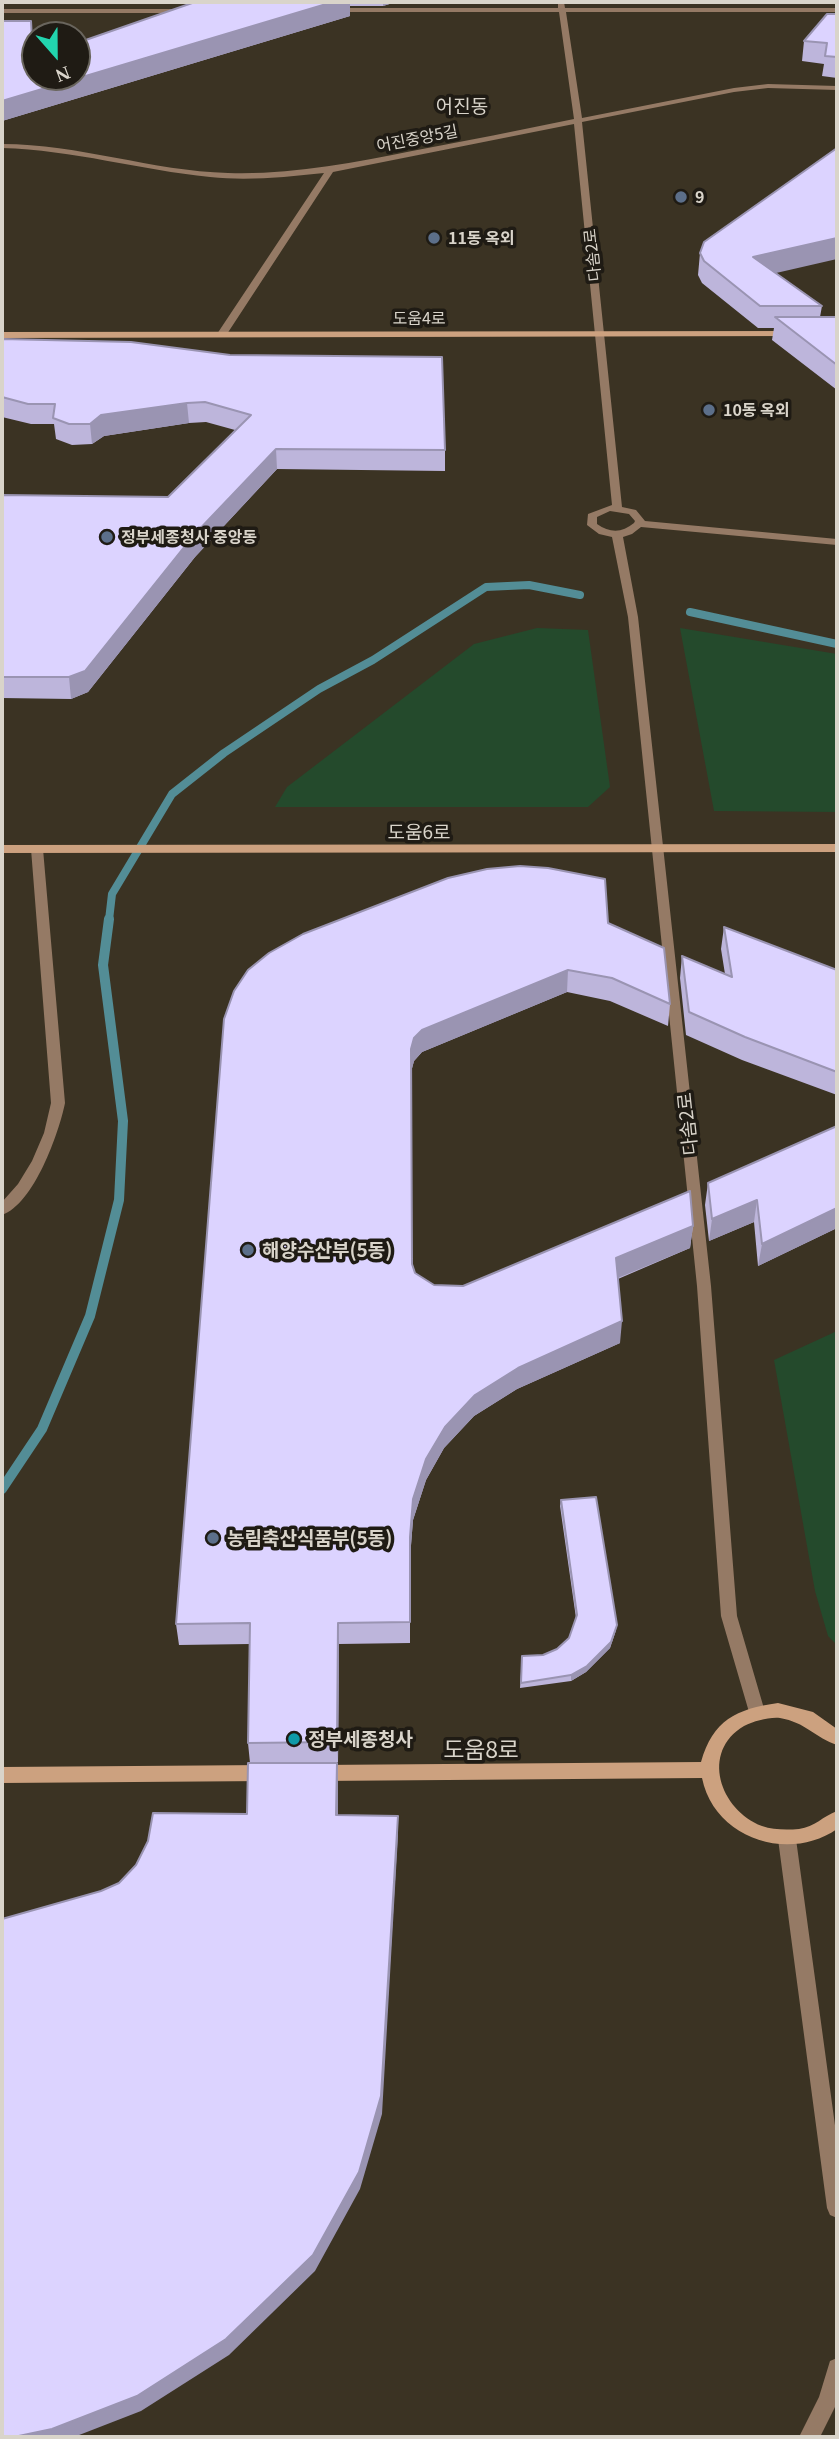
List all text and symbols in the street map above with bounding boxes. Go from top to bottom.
north arrow [21,21,91,91]
text: N [53,62,73,86]
district label: 어진동 [436,95,488,117]
street label: 어진중앙5길 [375,121,459,155]
place label: 9 [695,187,704,207]
marker: 9 [673,189,689,205]
place label: 11동 옥외 [448,228,515,248]
street label: 다솜2로 [580,228,604,282]
marker: 11동 옥외 [426,230,442,246]
street label: 도움4로 [392,308,446,328]
place label: 10동 옥외 [723,400,790,420]
marker: 10동 옥외 [701,402,717,418]
place label: 정부세종청사 중앙동 [121,527,257,547]
marker: 정부세종청사 중앙동 [99,529,115,545]
street label: 도움6로 [388,821,450,843]
street label: 다솜2로 [672,1091,702,1157]
place label: 해양수산부(5동) [262,1239,392,1261]
marker: 해양수산부(5동) [240,1242,256,1258]
place label: 농림축산식품부(5동) [227,1527,392,1549]
marker: 농림축산식품부(5동) [205,1530,221,1546]
place label: 정부세종청사 [308,1728,413,1750]
marker: 정부세종청사 [286,1731,302,1747]
street label: 도움8로 [443,1735,519,1763]

